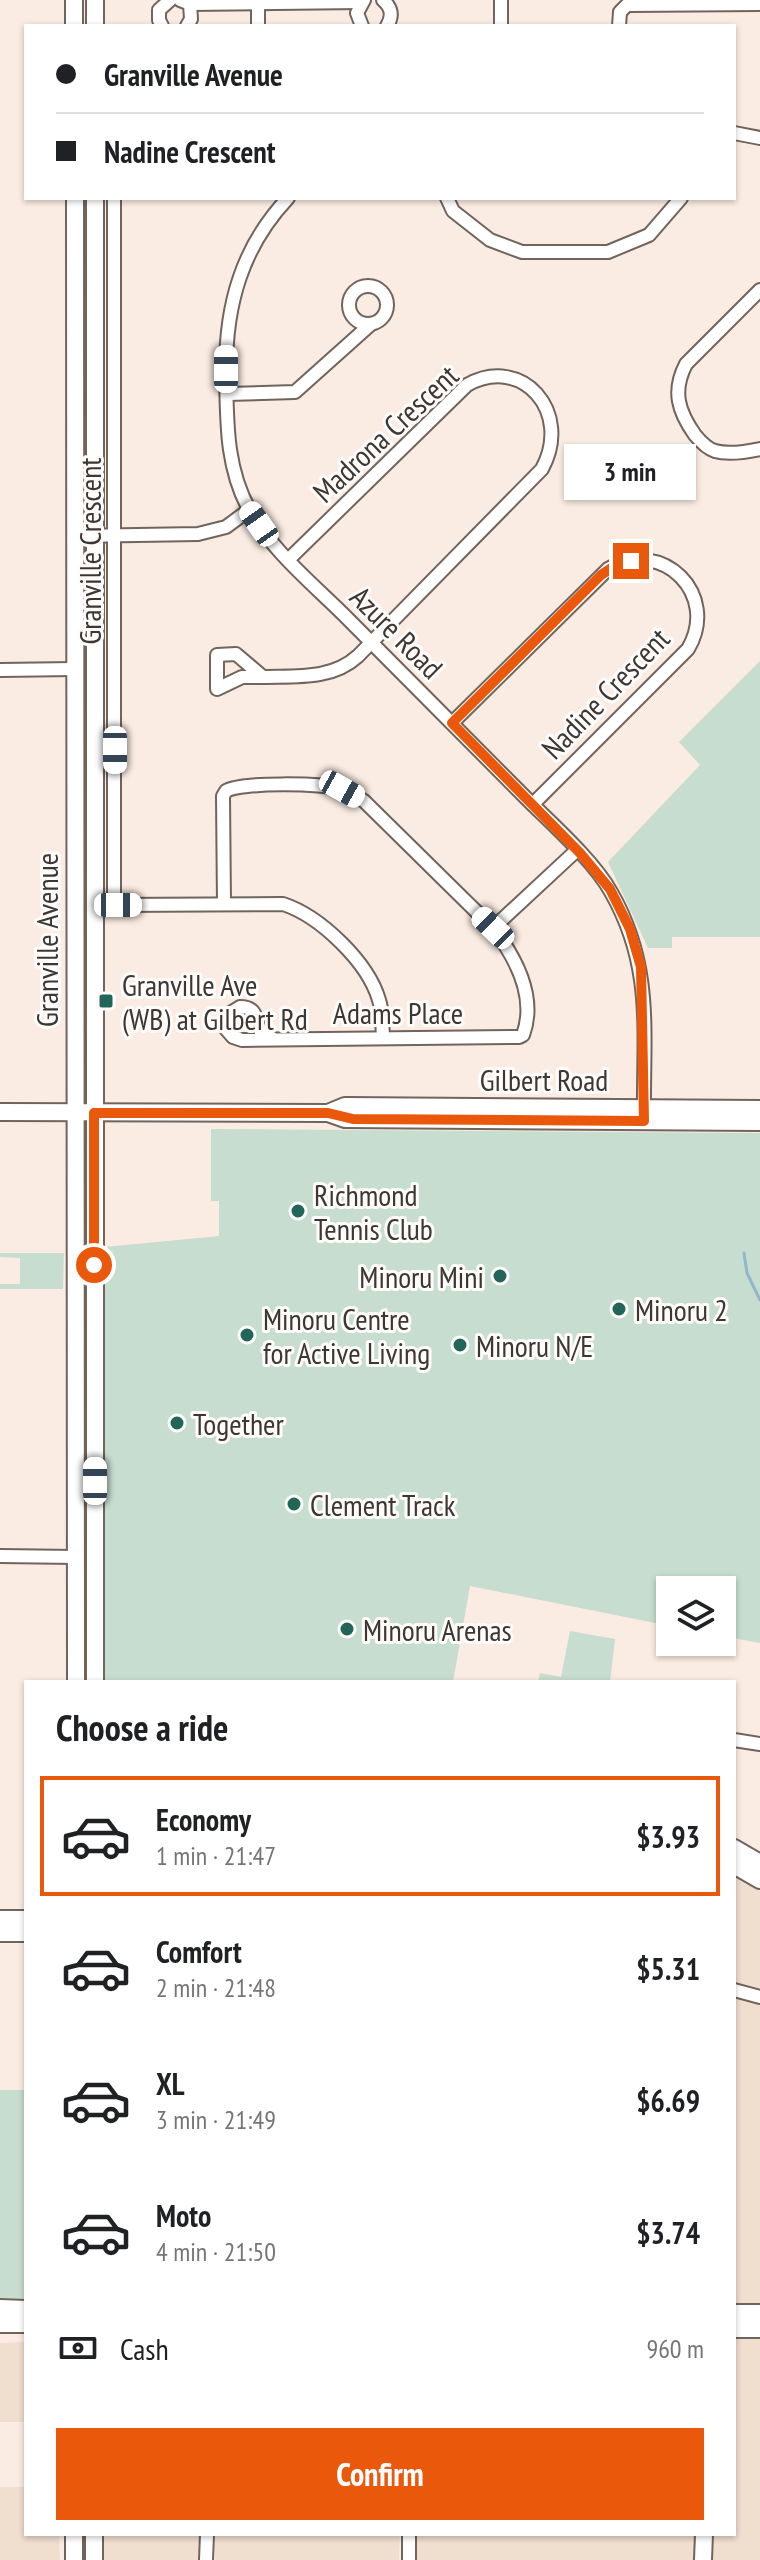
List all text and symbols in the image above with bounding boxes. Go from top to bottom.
text: Granville Avenue [104,55,283,94]
text: Nadine Crescent [104,132,276,171]
car [214,345,238,393]
street label: Madrona Crescent [304,355,466,510]
callout: 3 min [565,445,697,501]
text: 3 min [604,455,656,488]
street label: Granville Crescent [70,457,109,645]
car [235,497,283,551]
route end [613,543,649,579]
street label: Azure Road [342,577,452,687]
street label: Nadine Crescent [533,619,678,767]
car [103,726,127,774]
car [315,767,369,811]
street label: Granville Avenue [27,853,66,1027]
car [94,893,142,917]
car [467,903,519,953]
place label: Granville Ave (WB) at Gilbert Rd [122,965,308,1038]
marker: Granville Ave (WB) at Gilbert Rd [97,992,115,1010]
street label: Adams Place [333,993,463,1032]
street label: Gilbert Road [480,1060,608,1099]
place label: Richmond Tennis Club [314,1175,433,1248]
marker: Richmond Tennis Club [289,1202,307,1220]
route start [76,1247,112,1283]
place label: Minoru Mini [359,1257,484,1296]
marker: Minoru Mini [491,1267,509,1285]
place label: Minoru 2 [635,1290,728,1329]
place label: Minoru Centre for Active Living [263,1299,430,1372]
marker: Minoru 2 [610,1300,628,1318]
marker: Minoru Centre for Active Living [238,1326,256,1344]
place label: Minoru N/E [476,1326,593,1365]
marker: Minoru N/E [451,1336,469,1354]
place label: Together [193,1404,284,1443]
marker: Together [168,1414,186,1432]
car [83,1457,107,1505]
place label: Clement Track [310,1485,456,1524]
marker: Clement Track [285,1495,303,1513]
map controls [656,1576,736,1656]
button: layers [656,1576,736,1656]
place label: Minoru Arenas [363,1610,512,1649]
marker: Minoru Arenas [338,1620,356,1638]
text: Choose a ride [56,1704,228,1751]
icon: car [60,1800,132,1872]
text: Economy [156,1800,251,1839]
text: $3.93 [636,1817,700,1856]
text: 1 min · 21:47 [156,1839,276,1872]
icon: car [60,1932,132,2004]
text: Comfort [156,1932,242,1971]
text: $5.31 [636,1949,700,1988]
text: 2 min · 21:48 [156,1971,276,2004]
icon: car [60,2064,132,2136]
text: XL [156,2064,185,2103]
text: $6.69 [636,2081,700,2120]
text: 3 min · 21:49 [156,2103,276,2136]
icon: car [60,2196,132,2268]
text: Moto [156,2196,211,2235]
text: $3.74 [636,2213,700,2252]
text: 4 min · 21:50 [156,2235,276,2268]
icon: cash [56,2326,100,2370]
text: Cash [120,2329,169,2368]
text: 960 m [646,2332,704,2365]
button: Confirm [56,2428,704,2520]

